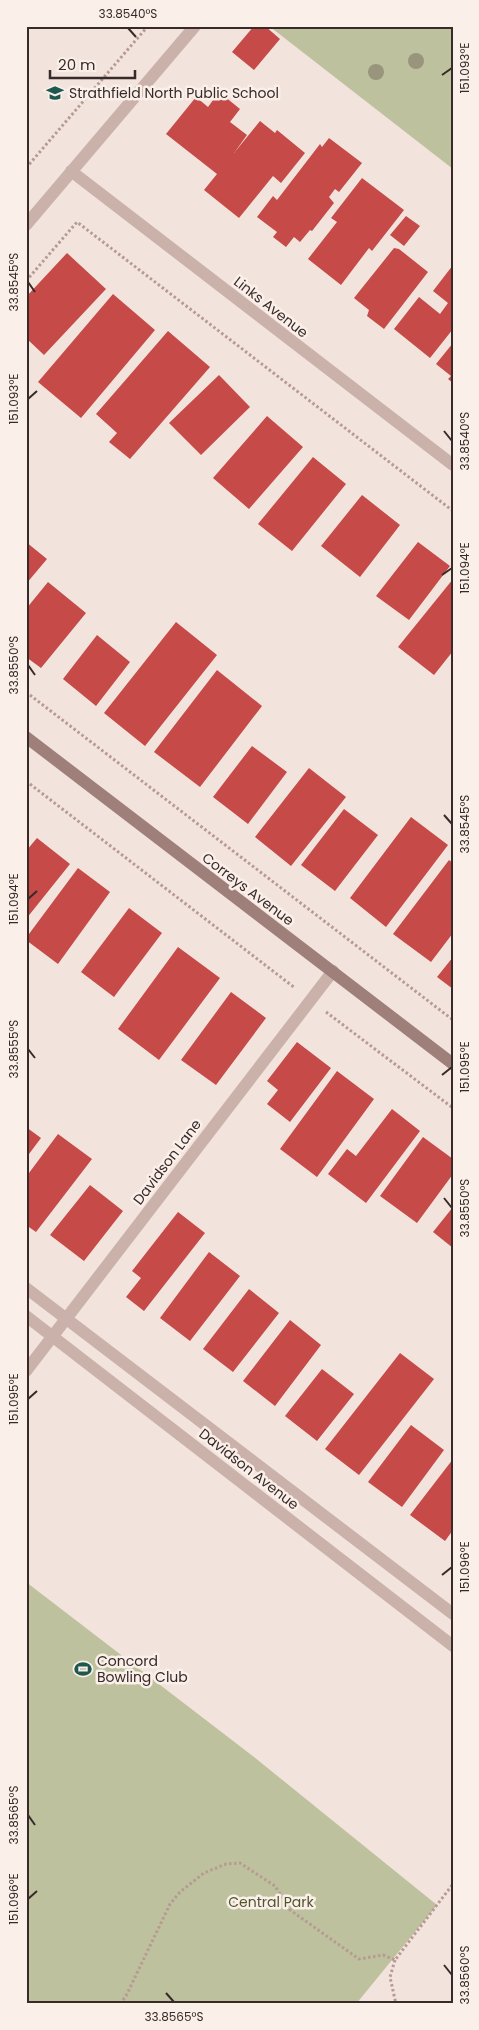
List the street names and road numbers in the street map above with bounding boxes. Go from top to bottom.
street label: Links Avenue [230,272,313,343]
street label: Correys Avenue [198,848,298,930]
street label: Davidson Lane [128,1115,206,1209]
street label: Davidson Avenue [195,1424,303,1515]

